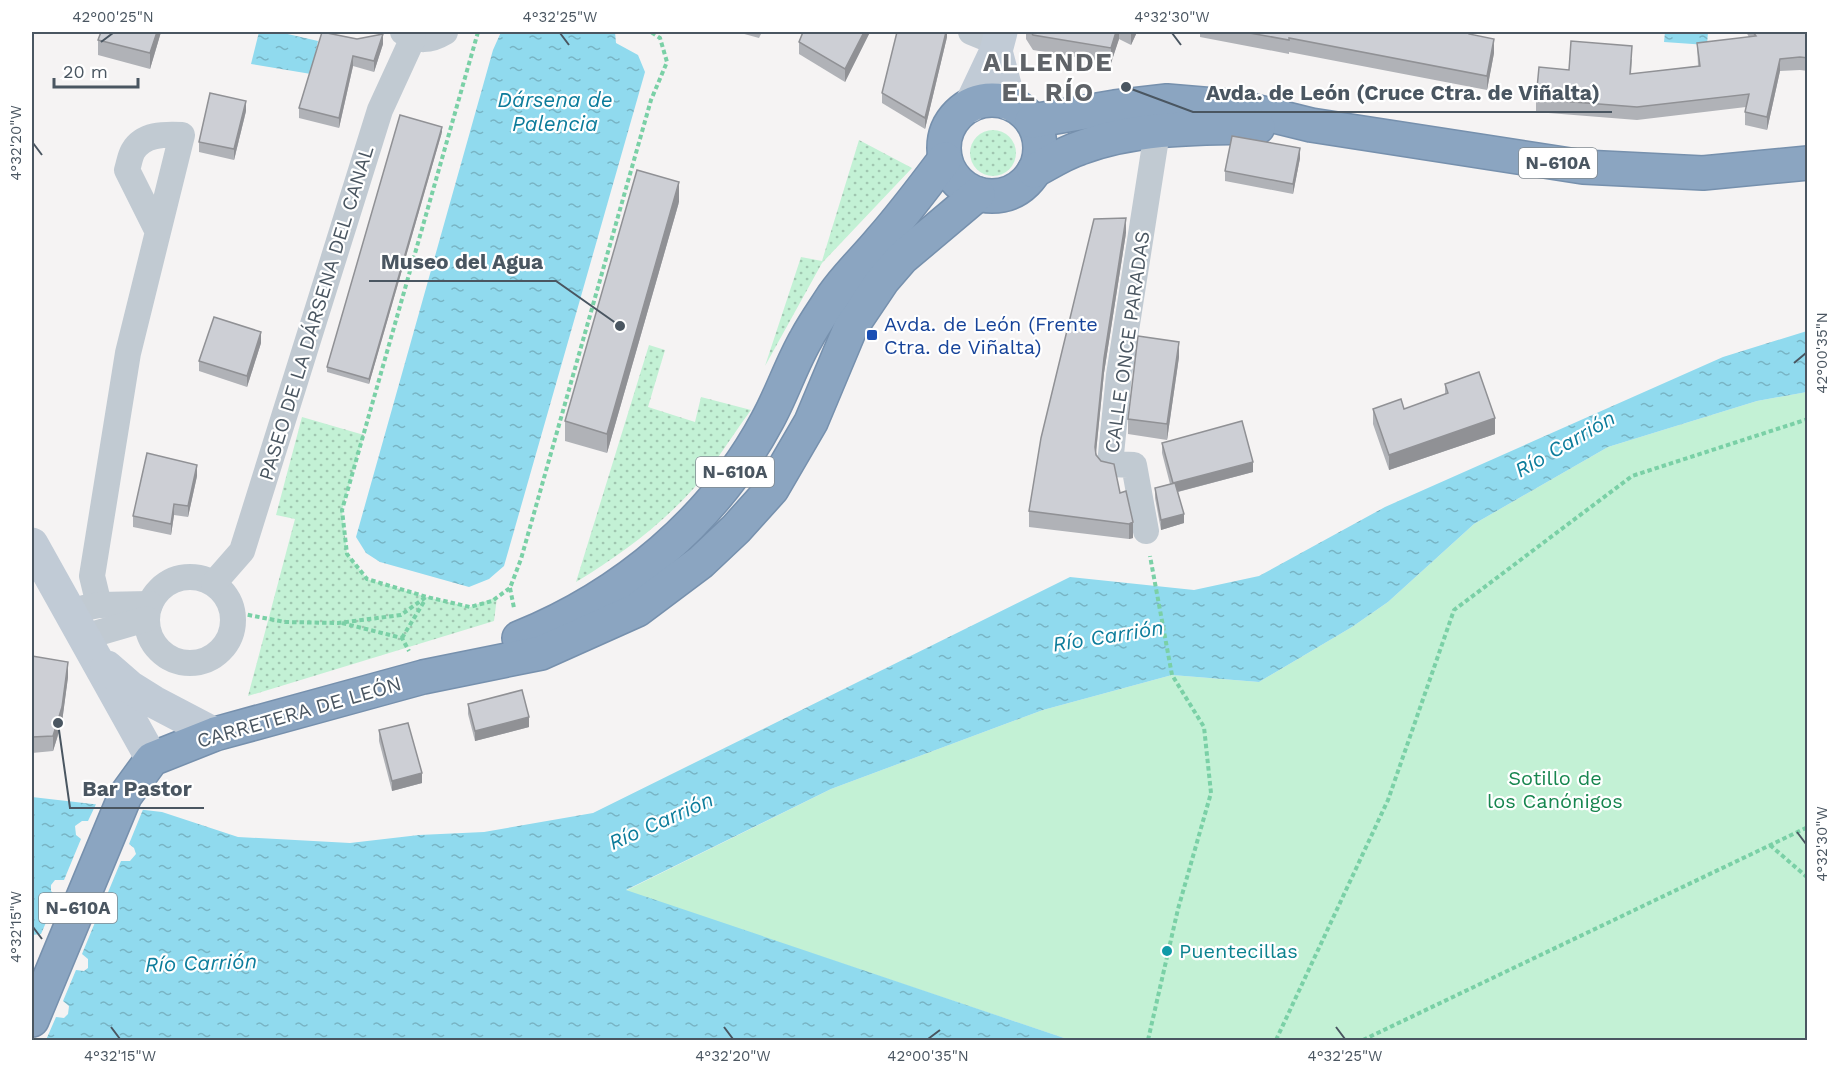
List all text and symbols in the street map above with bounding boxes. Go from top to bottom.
text: 42°00'25"N [72,8,154,26]
text: 4°32'25"W [522,8,598,26]
text: 4°32'30"W [1134,8,1210,26]
district label: ALLENDE EL RÍO [983,47,1113,107]
scale bar [54,51,138,89]
text: 20 m [63,61,108,82]
callout: Avda. de León (Cruce Ctra. de Viñalta) [1193,73,1612,112]
text: Avda. de León (Cruce Ctra. de Viñalta) [1206,80,1600,105]
water label: Dársena de Palencia [497,87,613,136]
text: 4°32'20"W [7,105,25,181]
street label: PASEO DE LA DÁRSENA DEL CANAL [254,143,378,483]
road number: N-610A [1519,148,1597,178]
street label: CALLE ONCE PARADAS [1100,229,1154,455]
callout: Museo del Agua [369,242,556,281]
text: Museo del Agua [381,249,544,274]
place label: Avda. de León (Frente Ctra. de Viñalta) [884,312,1098,359]
text: 42°00'35"N [1813,312,1831,394]
marker: Avda. de León (Frente Ctra. de Viñalta) [865,328,879,342]
water label: Río Carrión [1510,405,1620,482]
road number: N-610A [696,457,774,487]
water label: Río Carrión [1051,614,1165,657]
street label: CARRETERA DE LEÓN [194,671,404,753]
park label: Sotillo de los Canónigos [1487,766,1623,813]
callout: Bar Pastor [70,769,204,808]
text: Bar Pastor [82,776,192,801]
water label: Río Carrión [605,786,717,855]
text: 4°32'30"W [1813,806,1831,882]
text: 4°32'15"W [7,891,25,963]
road number: N-610A [39,893,117,923]
place label: Puentecillas [1179,939,1298,963]
marker: Puentecillas [1160,944,1174,958]
water label: Río Carrión [145,948,257,977]
text: 4°32'15"W [84,1047,156,1065]
text: 4°32'20"W [695,1047,771,1065]
text: 42°00'35"N [887,1047,969,1065]
text: 4°32'25"W [1307,1047,1383,1065]

